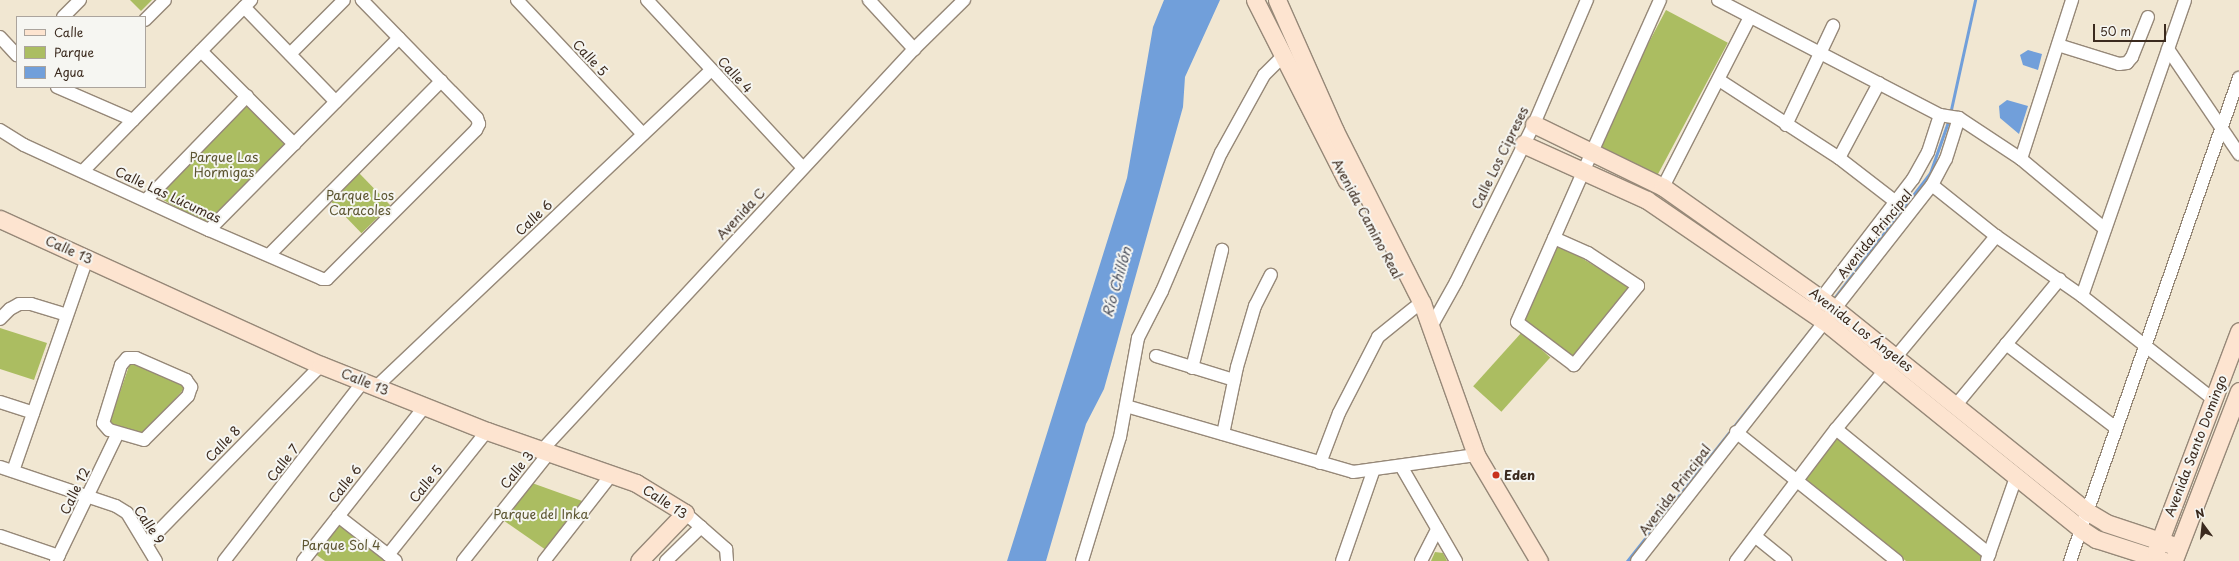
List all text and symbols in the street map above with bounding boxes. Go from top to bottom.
legend [16,16,146,88]
scale bar [2095,16,2168,42]
text: 50 m [2100,22,2131,40]
text: Calle [54,23,83,41]
street label: Calle 5 [569,37,611,79]
text: Parque [54,43,94,61]
street label: Calle 4 [714,53,756,97]
text: Agua [54,63,84,81]
street label: Calle Los Cipreses [1468,103,1532,213]
park label: Parque Las Hormigas [190,150,258,181]
street label: Avenida Camino Real [1329,157,1405,281]
street label: Calle Las Lúcumas [112,163,224,227]
street label: Avenida C [713,185,769,243]
street label: Avenida Principal [1835,187,1915,281]
park label: Parque Los Caracoles [326,188,394,219]
street label: Calle 6 [512,197,556,239]
street label: Calle 13 [43,233,95,267]
water label: Río Chillón [1099,245,1135,319]
street label: Avenida Los Ángeles [1806,284,1916,376]
street label: Calle 13 [339,365,391,399]
street label: Avenida Santo Domingo [2162,374,2230,518]
street label: Calle 8 [202,423,244,465]
street label: Calle 7 [264,441,302,485]
street label: Avenida Principal [1636,442,1714,538]
street label: Calle 3 [497,448,537,492]
street label: Calle 6 [325,461,365,507]
street label: Calle 5 [406,462,446,506]
street label: Calle 12 [57,465,93,517]
place label: Eden [1504,467,1535,483]
marker: Eden [1491,470,1501,480]
street label: Calle 13 [640,482,690,522]
street label: Calle 9 [130,503,168,547]
text: N [2193,504,2206,522]
north arrow [2183,505,2223,545]
park label: Parque del Inka [493,506,589,522]
park label: Parque Sol 4 [301,537,381,553]

